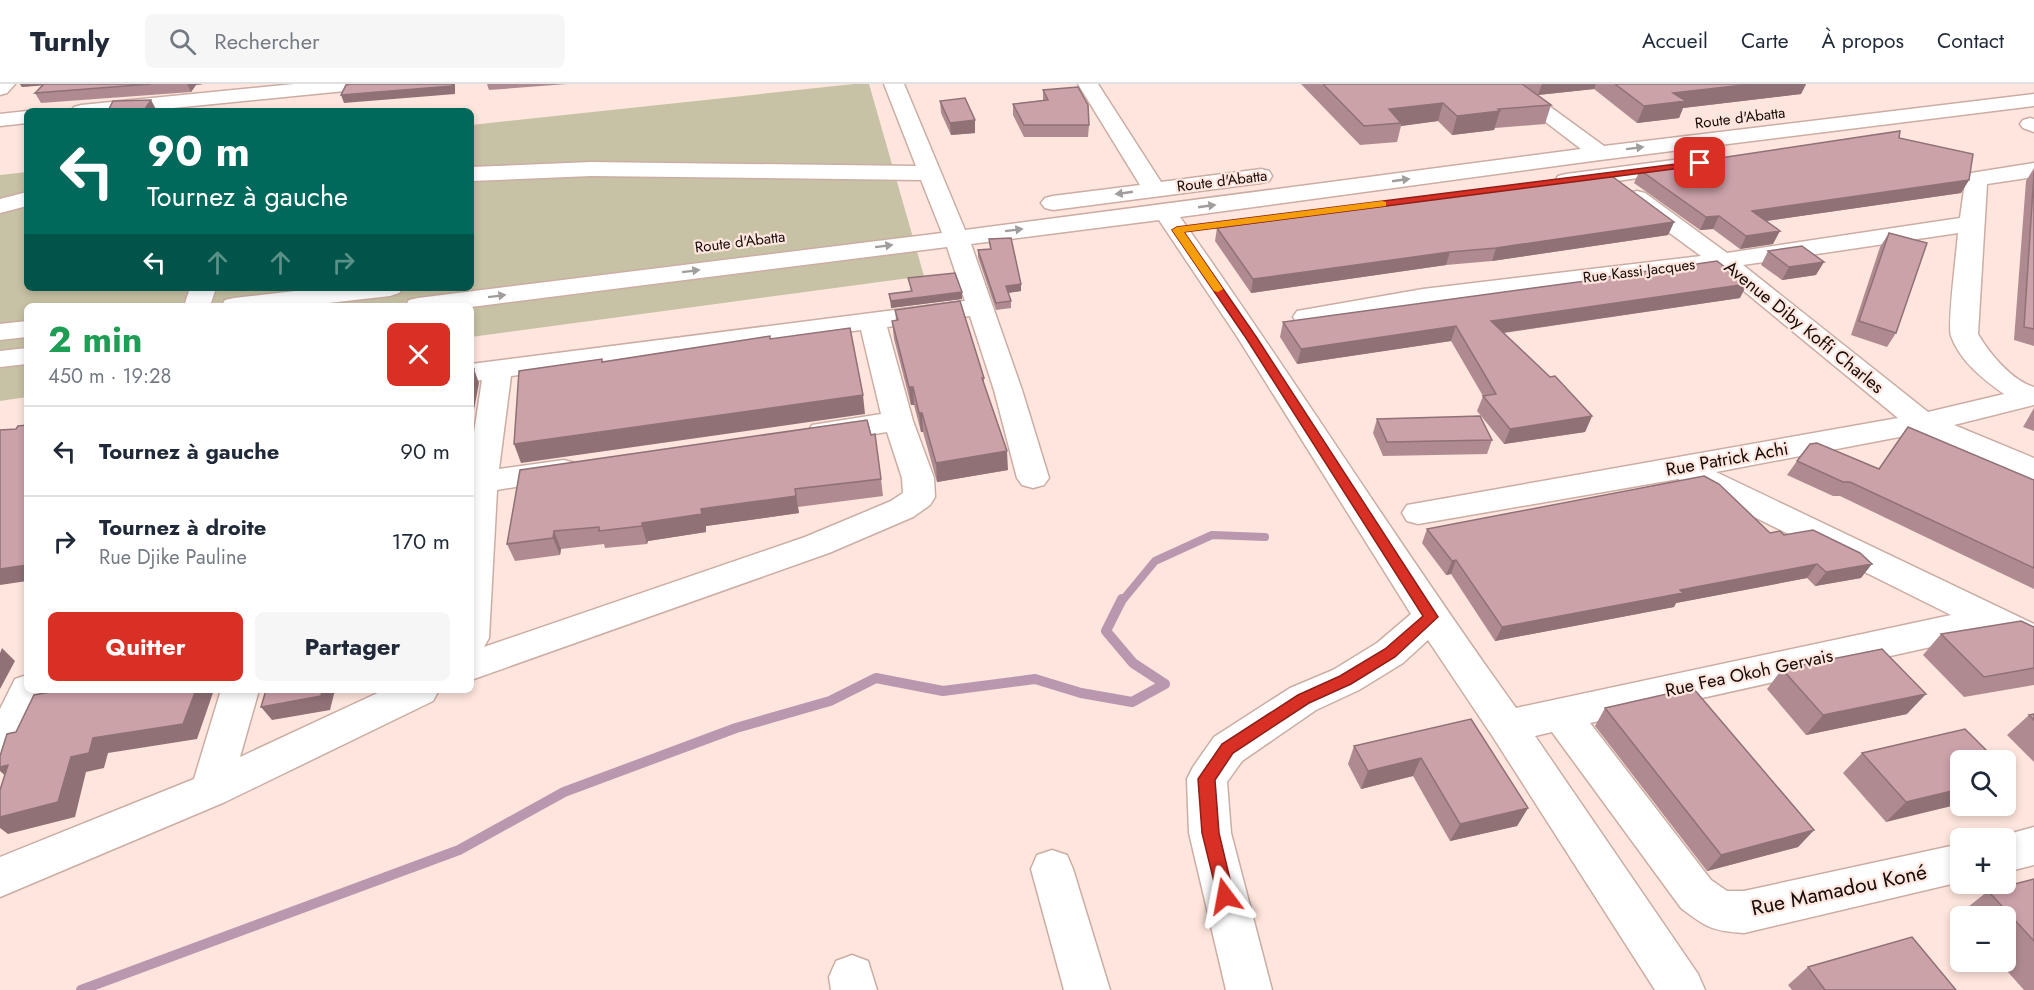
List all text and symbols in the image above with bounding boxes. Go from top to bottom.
search box [145,14,565,68]
text: Turnly [30,21,109,62]
icon: search [166,25,199,58]
text: Rechercher [214,25,320,57]
text: Accueil [1642,26,1708,56]
text: Carte [1741,26,1789,56]
text: À propos [1822,26,1904,56]
text: Contact [1937,26,2004,56]
street label: Route d'Abatta [1694,102,1786,134]
text: 90 m [147,121,250,182]
icon: left [48,132,126,210]
pin [1674,137,1725,188]
one-way arrow [1626,144,1645,153]
icon: arrive [1683,146,1716,179]
street label: Route d'Abatta [1176,165,1268,197]
one-way arrow [1391,175,1410,184]
text: Tournez à gauche [147,177,348,216]
one-way arrow [1114,189,1133,198]
one-way arrow [1198,202,1217,211]
one-way arrow [1004,225,1023,235]
street label: Route d'Abatta [694,226,786,258]
one-way arrow [875,242,894,251]
icon: left [138,246,171,279]
icon: ahead [201,246,234,279]
icon: ahead [264,246,297,279]
icon: right [327,246,360,279]
street label: Rue Kassi Jacques [1582,253,1696,289]
street label: Avenue Diby Koffi Charles [1719,254,1889,400]
one-way arrow [681,266,700,276]
one-way arrow [488,291,507,301]
text: 2 min [48,313,143,365]
button: close [387,323,450,386]
text: 450 m · 19:28 [48,362,171,391]
icon: left [48,435,81,468]
text: Tournez à gauche [99,435,279,467]
text: 90 m [400,435,450,467]
street label: Rue Patrick Achi [1664,435,1790,483]
text: Tournez à droite [99,511,266,543]
icon: right [48,525,81,558]
text: 170 m [392,525,450,557]
text: Rue Djike Pauline [99,543,247,572]
button: Quitter [48,612,243,681]
button: Partager [255,612,450,681]
street label: Rue Fea Okoh Gervais [1663,643,1835,703]
map controls [1950,750,2016,972]
button: search [1950,750,2016,816]
button: + [1950,828,2016,894]
street label: Rue Mamadou Koné [1748,857,1930,923]
position arrow [1193,864,1257,928]
button: − [1950,906,2016,972]

